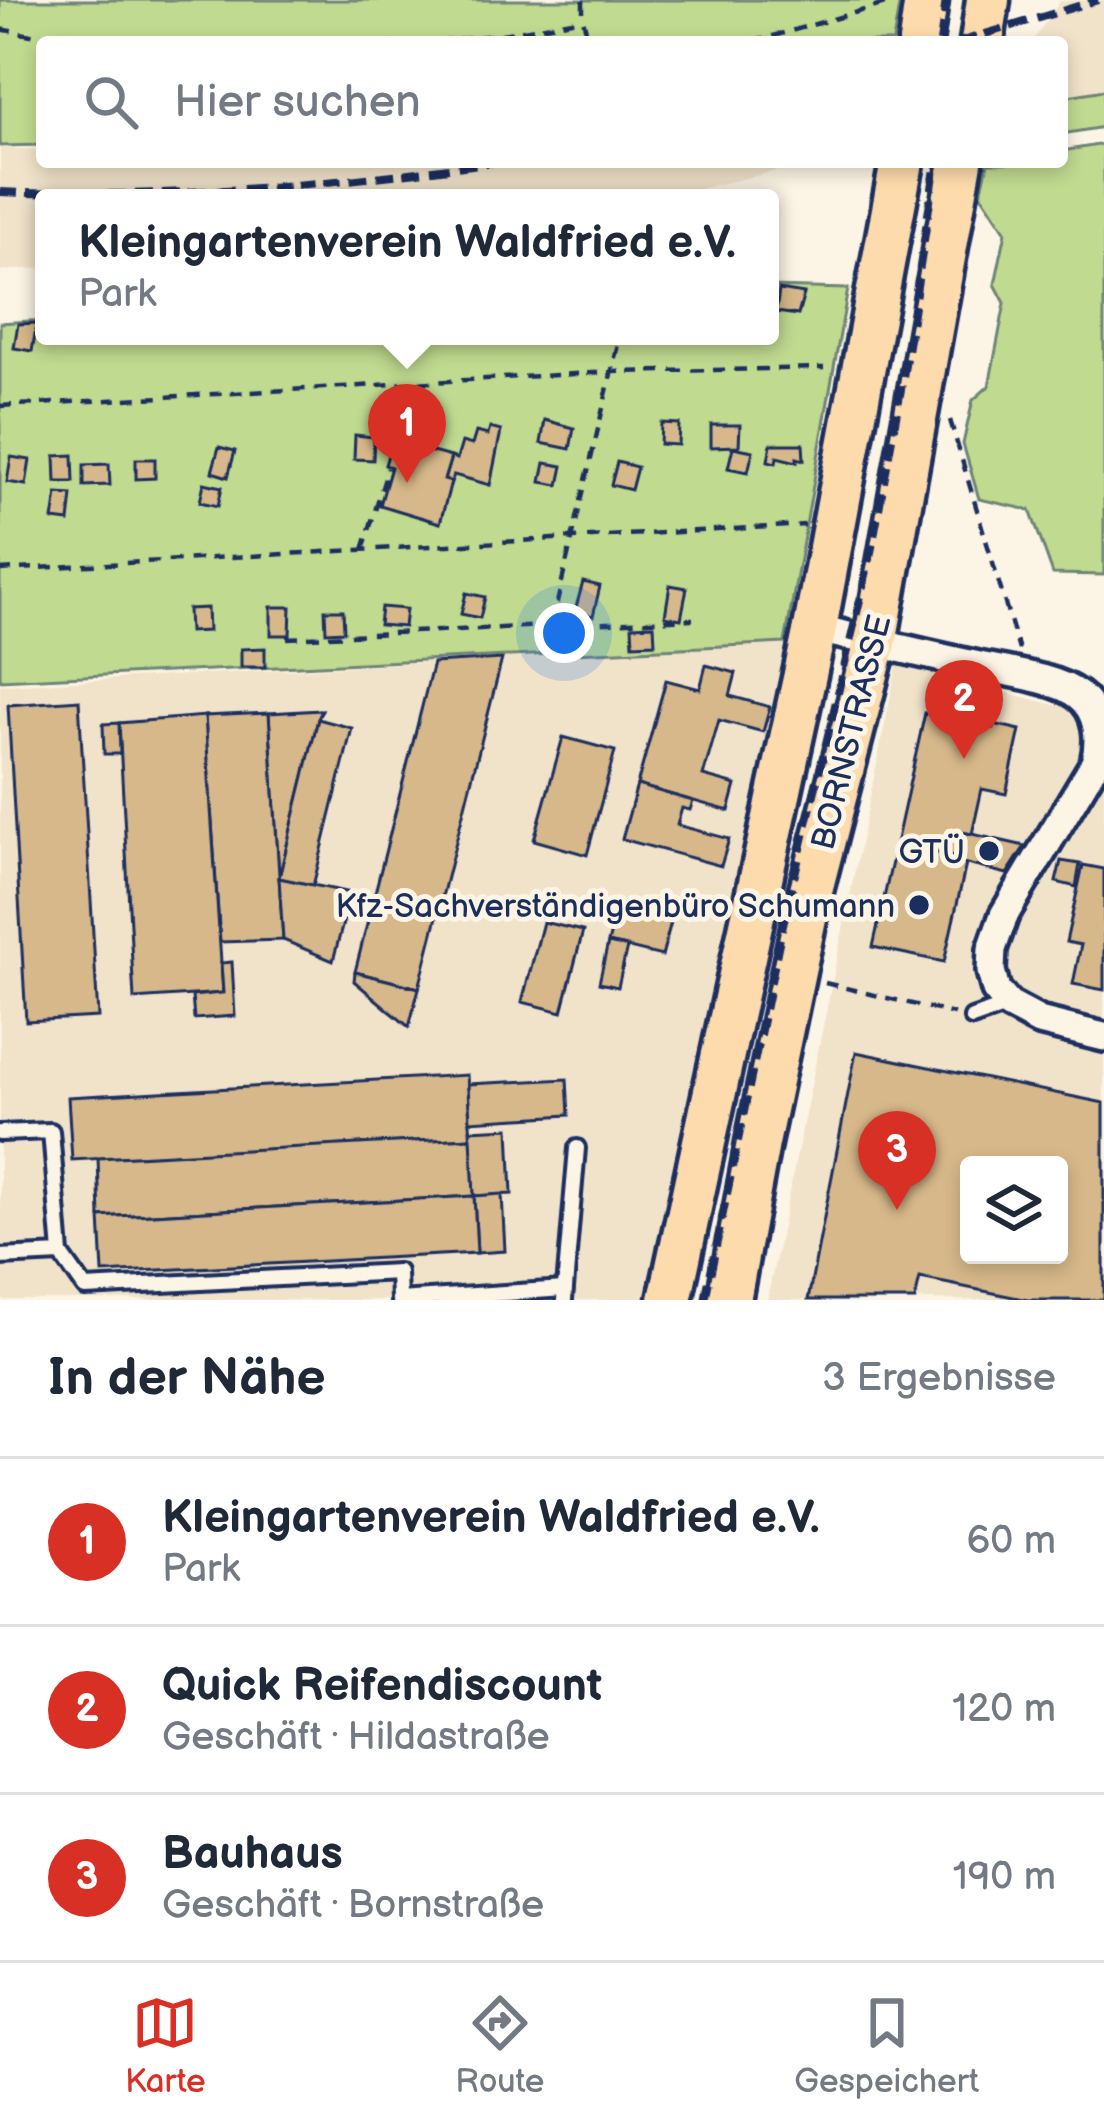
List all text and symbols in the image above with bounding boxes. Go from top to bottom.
search box [36,36,1068,168]
icon: search [78,69,144,135]
text: Hier suchen [174,75,421,130]
popup [35,189,779,345]
text: Kleingartenverein Waldfried e.V. [78,216,736,271]
text: Park [78,271,156,318]
pin: 1 [368,384,446,483]
your location [534,603,594,663]
street label: BORNSTRASSE [803,611,900,854]
pin: 2 [925,660,1003,759]
place label: GTÜ [899,833,965,873]
marker: GTÜ [976,838,1002,864]
place label: Kfz-Sachverständigenbüro Schumann [336,887,895,927]
marker: Kfz-Sachverständigenbüro Schumann [906,892,932,918]
pin: 3 [858,1111,936,1210]
map controls [960,1156,1068,1264]
button: layers [960,1156,1068,1264]
text: In der Nähe [48,1348,326,1409]
text: 3 Ergebnisse [822,1355,1056,1402]
text: Kleingartenverein Waldfried e.V. [162,1491,820,1546]
text: 1 [79,1518,95,1565]
text: 60 m [966,1518,1056,1565]
text: Park [162,1546,240,1593]
text: Quick Reifendiscount [162,1659,602,1714]
text: 2 [75,1686,99,1733]
text: 120 m [952,1686,1056,1733]
text: Geschäft · Hildastraße [162,1714,550,1761]
text: Bauhaus [162,1827,343,1882]
text: 3 [76,1854,98,1901]
text: 190 m [953,1854,1056,1901]
text: Geschäft · Bornstraße [162,1882,544,1929]
tab: Karte [125,1990,206,2102]
tab: Route [455,1990,544,2102]
tab: Gespeichert [794,1990,979,2102]

